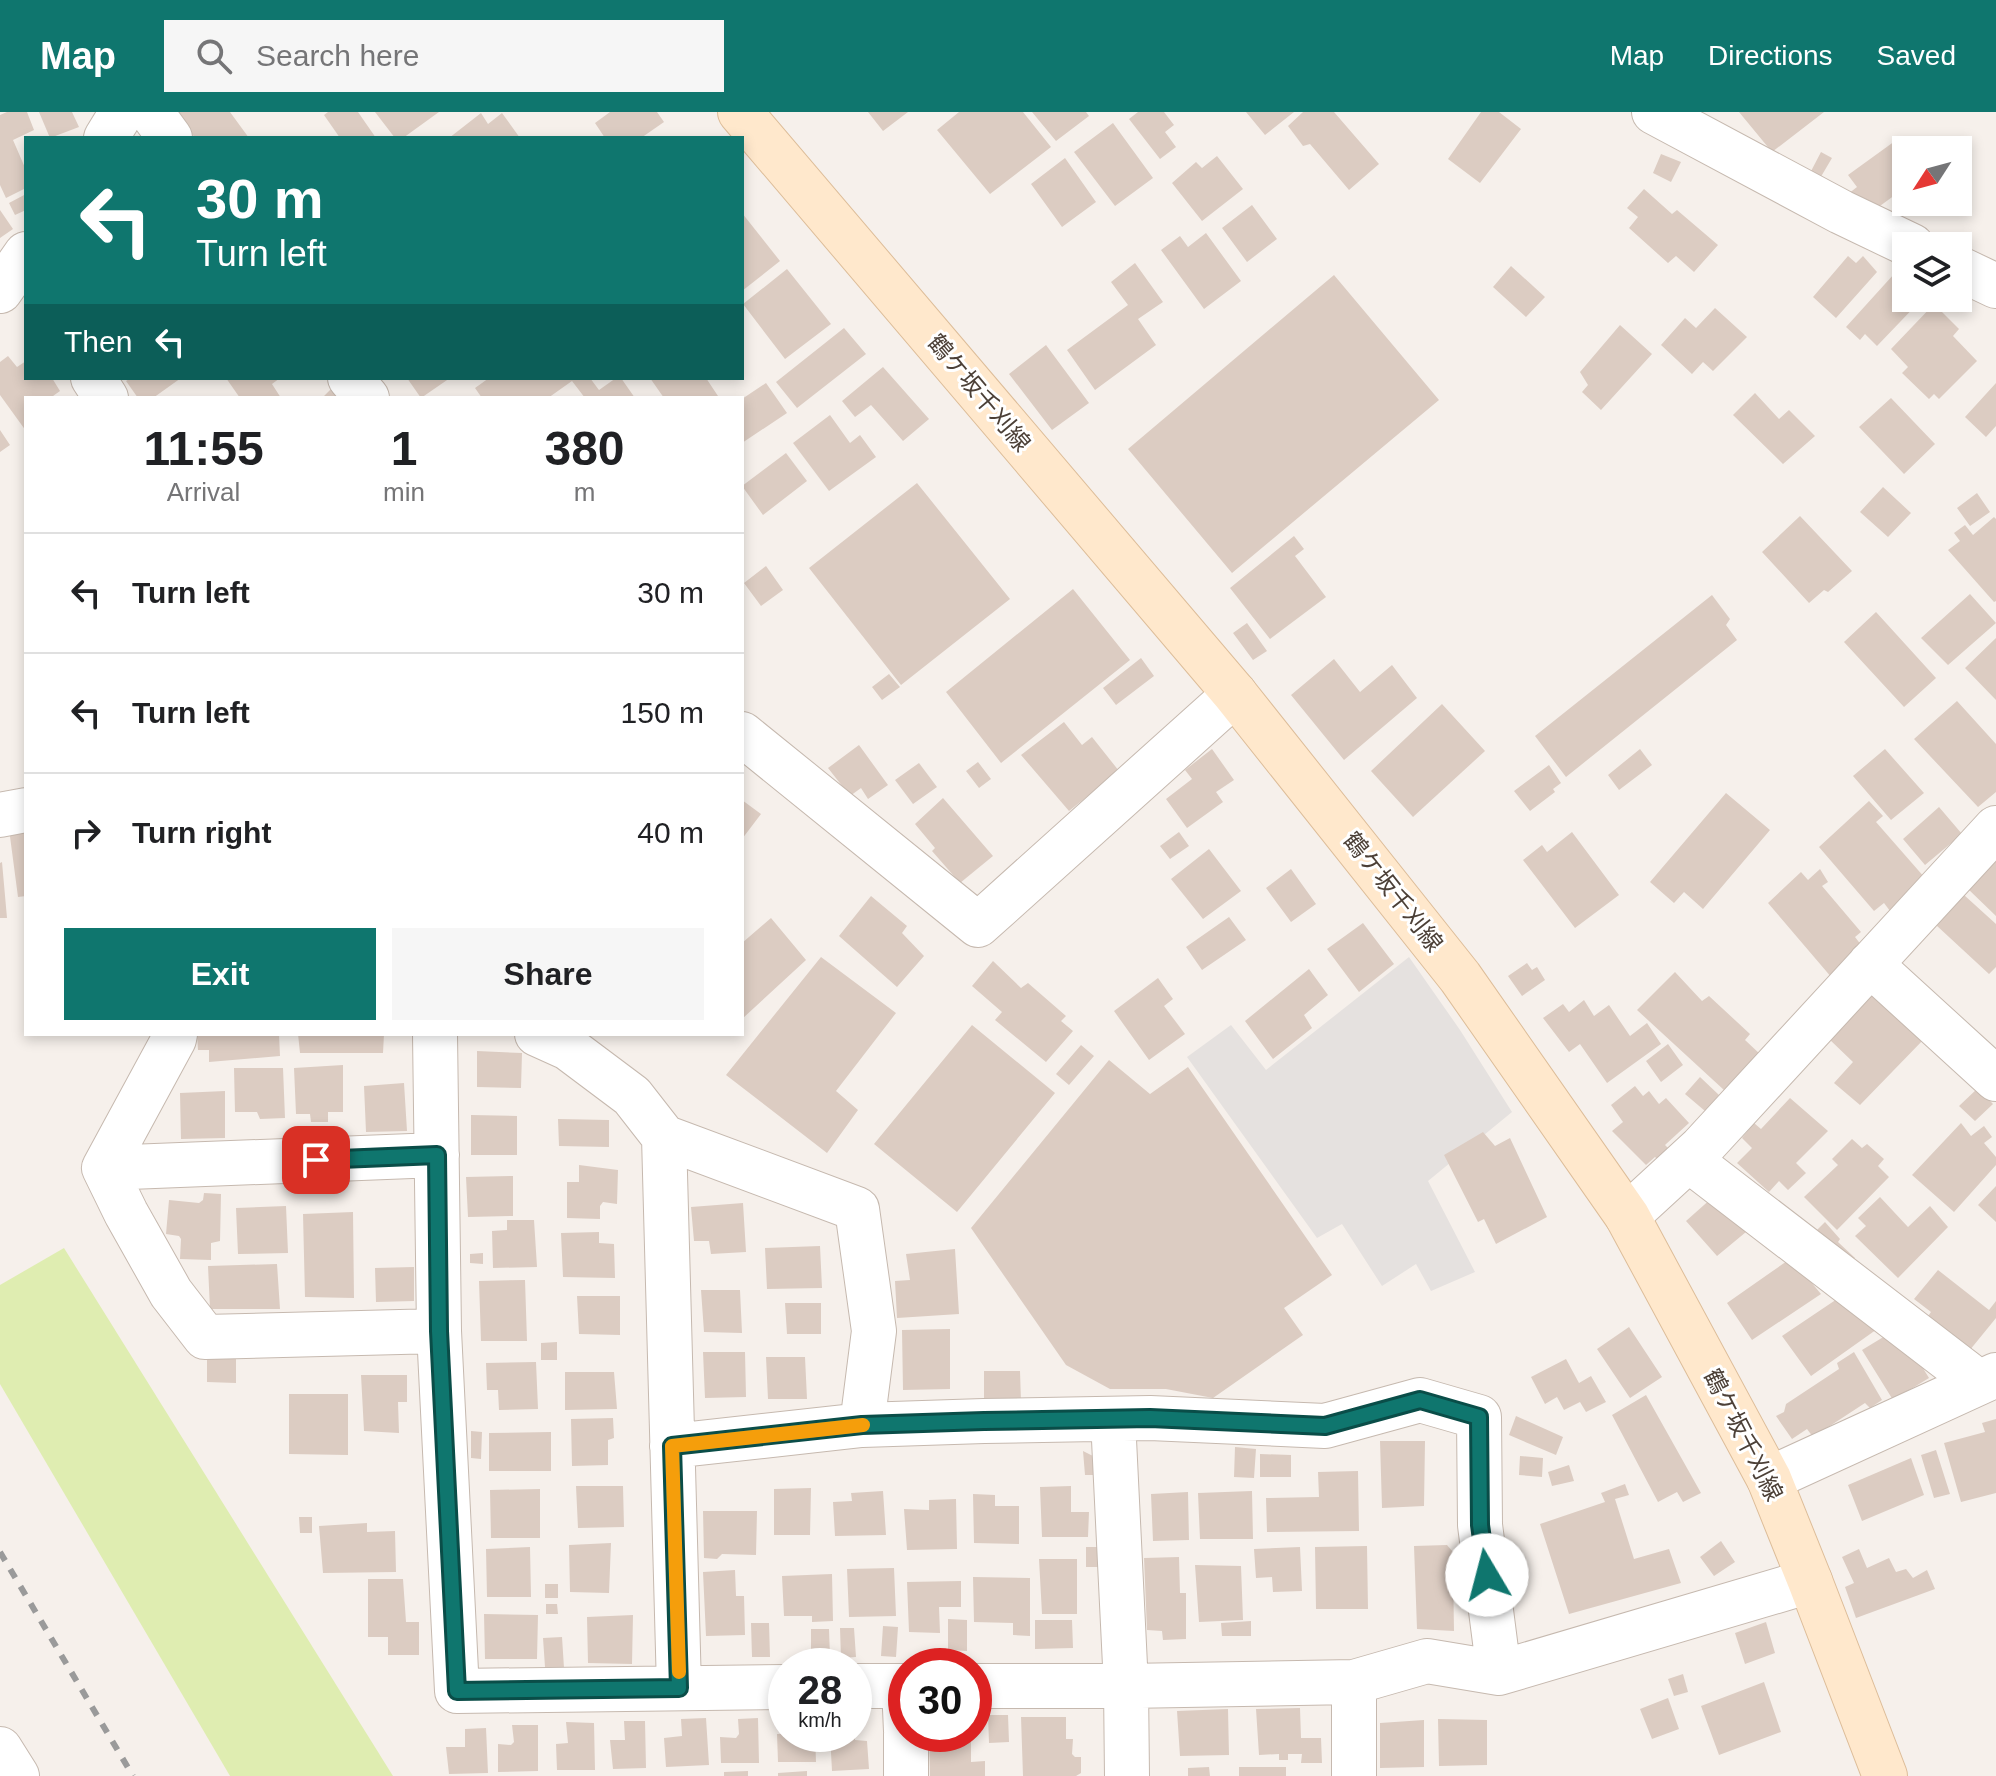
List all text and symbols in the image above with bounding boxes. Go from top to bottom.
search box [164,20,724,92]
icon: search [192,34,236,78]
text: Map [40,35,116,77]
text: Search here [256,39,419,72]
text: Map [1610,40,1664,71]
text: Directions [1708,40,1833,71]
text: Saved [1877,40,1956,71]
north arrow [1892,136,1972,216]
map controls [1892,136,1972,312]
text: 30 m [196,167,324,230]
icon: left [64,168,168,272]
button: layers [1892,232,1972,312]
text: Turn left [196,233,327,274]
icon: left [148,320,192,364]
text: Then [64,325,132,358]
street label: 鶴ケ坂千刈線 [923,329,1036,457]
text: 11:55 [143,422,264,475]
text: 1 [391,422,417,475]
text: 380 [544,422,625,475]
text: Arrival [167,477,240,507]
text: min [383,477,425,507]
text: m [574,477,595,507]
icon: left [64,571,108,615]
text: Turn left [132,576,250,609]
text: 30 m [637,576,704,609]
icon: left [64,691,108,735]
text: Turn left [132,696,250,729]
text: 150 m [621,696,704,729]
icon: right [64,811,108,855]
text: Turn right [132,816,271,849]
text: 40 m [637,816,704,849]
street label: 鶴ケ坂千刈線 [1338,827,1448,957]
button: Exit [64,928,376,1020]
button: Share [392,928,704,1020]
pin [282,1126,350,1194]
icon: arrive [294,1138,338,1182]
street label: 鶴ケ坂千刈線 [1699,1364,1788,1505]
position arrow [1445,1533,1529,1617]
speed limit sign: 30 [888,1648,992,1752]
text: 28 [798,1668,842,1712]
text: km/h [798,1709,842,1731]

